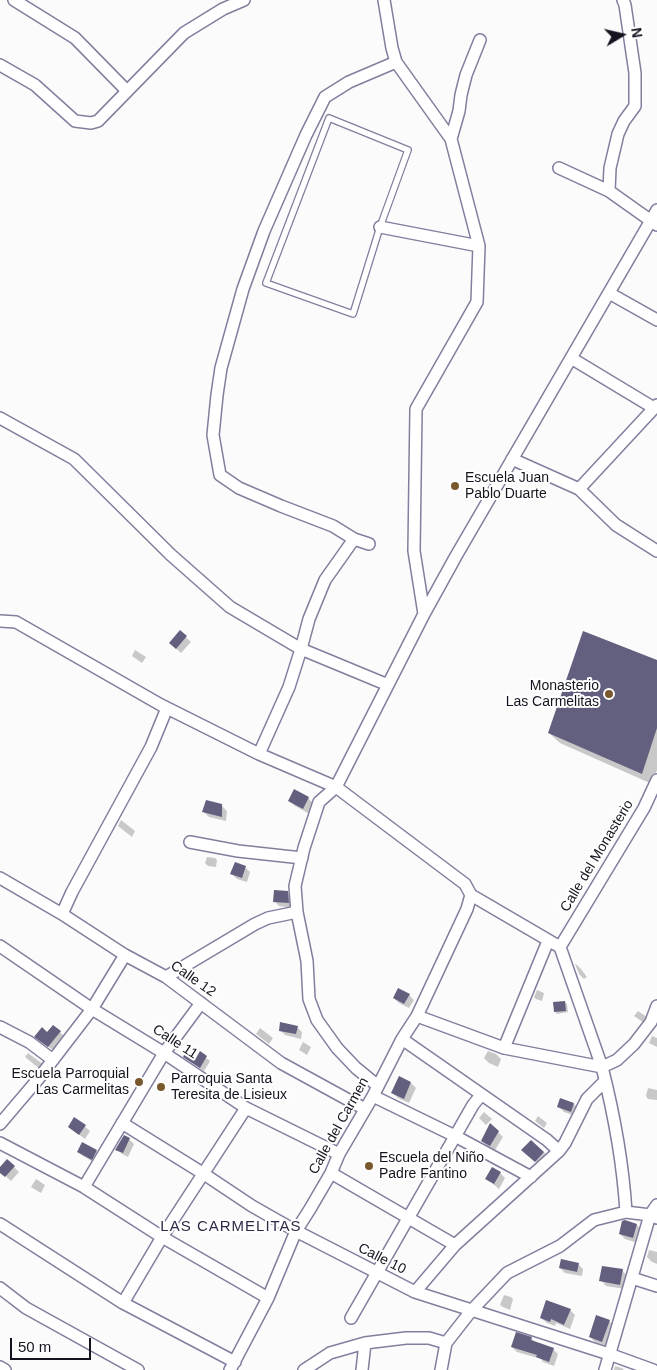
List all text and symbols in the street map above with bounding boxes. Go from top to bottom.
north arrow [597,10,647,60]
text: N [628,26,646,39]
place label: Escuela Juan Pablo Duarte [465,470,549,502]
marker: Escuela Juan Pablo Duarte [449,480,461,492]
place label: Monasterio Las Carmelitas [506,678,599,710]
marker: Monasterio Las Carmelitas [603,688,615,700]
street label: Calle del Monasterio [557,797,637,915]
street label: Calle 12 [167,957,219,1001]
street label: Calle 11 [149,1021,201,1063]
place label: Escuela Parroquial Las Carmelitas [11,1066,129,1098]
place label: Parroquia Santa Teresita de Lisieux [171,1071,287,1104]
street label: Calle del Carmen [305,1075,373,1177]
marker: Escuela Parroquial Las Carmelitas [133,1076,145,1088]
marker: Parroquia Santa Teresita de Lisieux [155,1081,167,1093]
place label: Escuela del Niño Padre Fantino [379,1150,484,1182]
marker: Escuela del Niño Padre Fantino [363,1160,375,1172]
district label: LAS CARMELITAS [159,1218,303,1236]
street label: Calle 10 [355,1240,409,1278]
scale bar [12,1328,94,1360]
text: 50 m [18,1338,51,1355]

